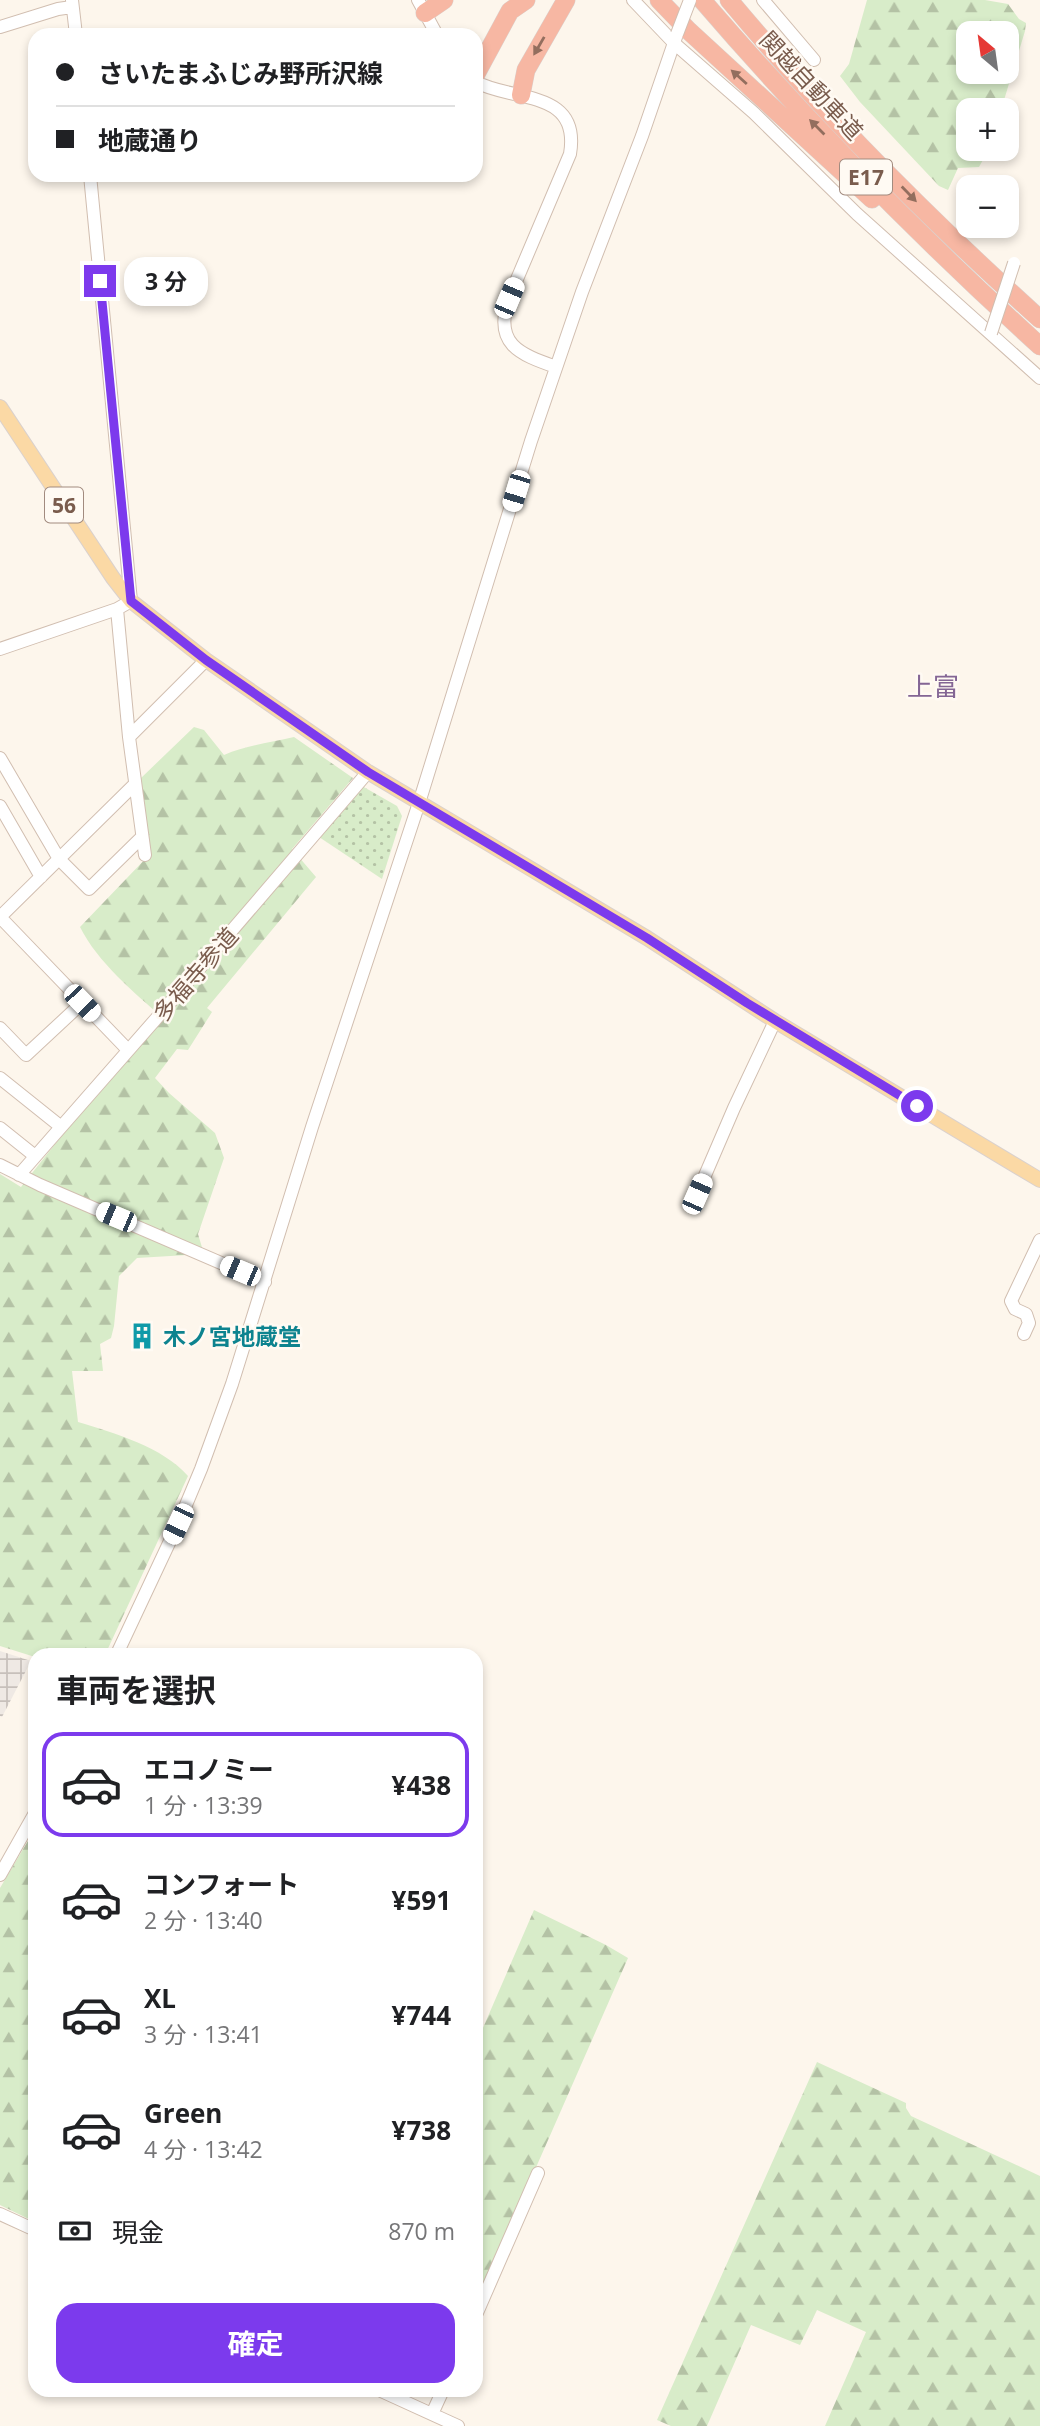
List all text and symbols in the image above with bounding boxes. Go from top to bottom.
north arrow [956,21,1018,84]
map controls [956,21,1019,238]
street label: 関越自動車道 [753,24,871,146]
one-way arrow [533,36,545,55]
text: さいたまふじみ野所沢線 [98,55,383,91]
one-way arrow [730,69,748,85]
button: + [956,98,1019,161]
one-way arrow [809,119,825,136]
text: 地蔵通り [98,122,202,158]
road number: E17 [840,160,892,194]
button: − [956,175,1019,238]
one-way arrow [900,185,916,202]
callout: 3 分 [124,256,208,306]
route end [84,265,116,297]
text: 3 分 [145,265,187,297]
car [492,275,527,321]
car [500,468,533,514]
road number: 56 [45,488,83,522]
district label: 上富 [907,668,959,704]
street label: 多福寺参道 [145,920,245,1028]
car [60,981,105,1025]
route start [901,1090,933,1122]
car [679,1171,716,1217]
car [93,1199,140,1235]
car [217,1253,264,1289]
place label: 木ノ宮地蔵堂 [163,1320,301,1352]
building icon: 木ノ宮地蔵堂 [127,1321,157,1351]
car [160,1501,197,1547]
text: 車両を選択 [56,1668,216,1711]
text: エコノミー [144,1751,274,1787]
icon: car [60,1753,123,1816]
text: ¥438 [392,1767,451,1803]
text: 1 分 · 13:39 [144,1789,263,1821]
text: コンフォート [144,1866,299,1902]
icon: car [60,1868,123,1931]
text: ¥591 [392,1882,451,1918]
text: 2 分 · 13:40 [144,1904,263,1936]
text: XL [144,1980,176,2016]
icon: car [60,1983,123,2046]
text: ¥744 [392,1997,451,2033]
text: 3 分 · 13:41 [144,2018,263,2050]
text: Green [144,2095,222,2131]
icon: car [60,2098,123,2161]
text: ¥738 [392,2112,451,2148]
text: 4 分 · 13:42 [144,2133,263,2165]
icon: cash [56,2212,94,2250]
text: 現金 [112,2214,164,2250]
text: 870 m [388,2215,455,2247]
button: 確定 [56,2303,455,2383]

